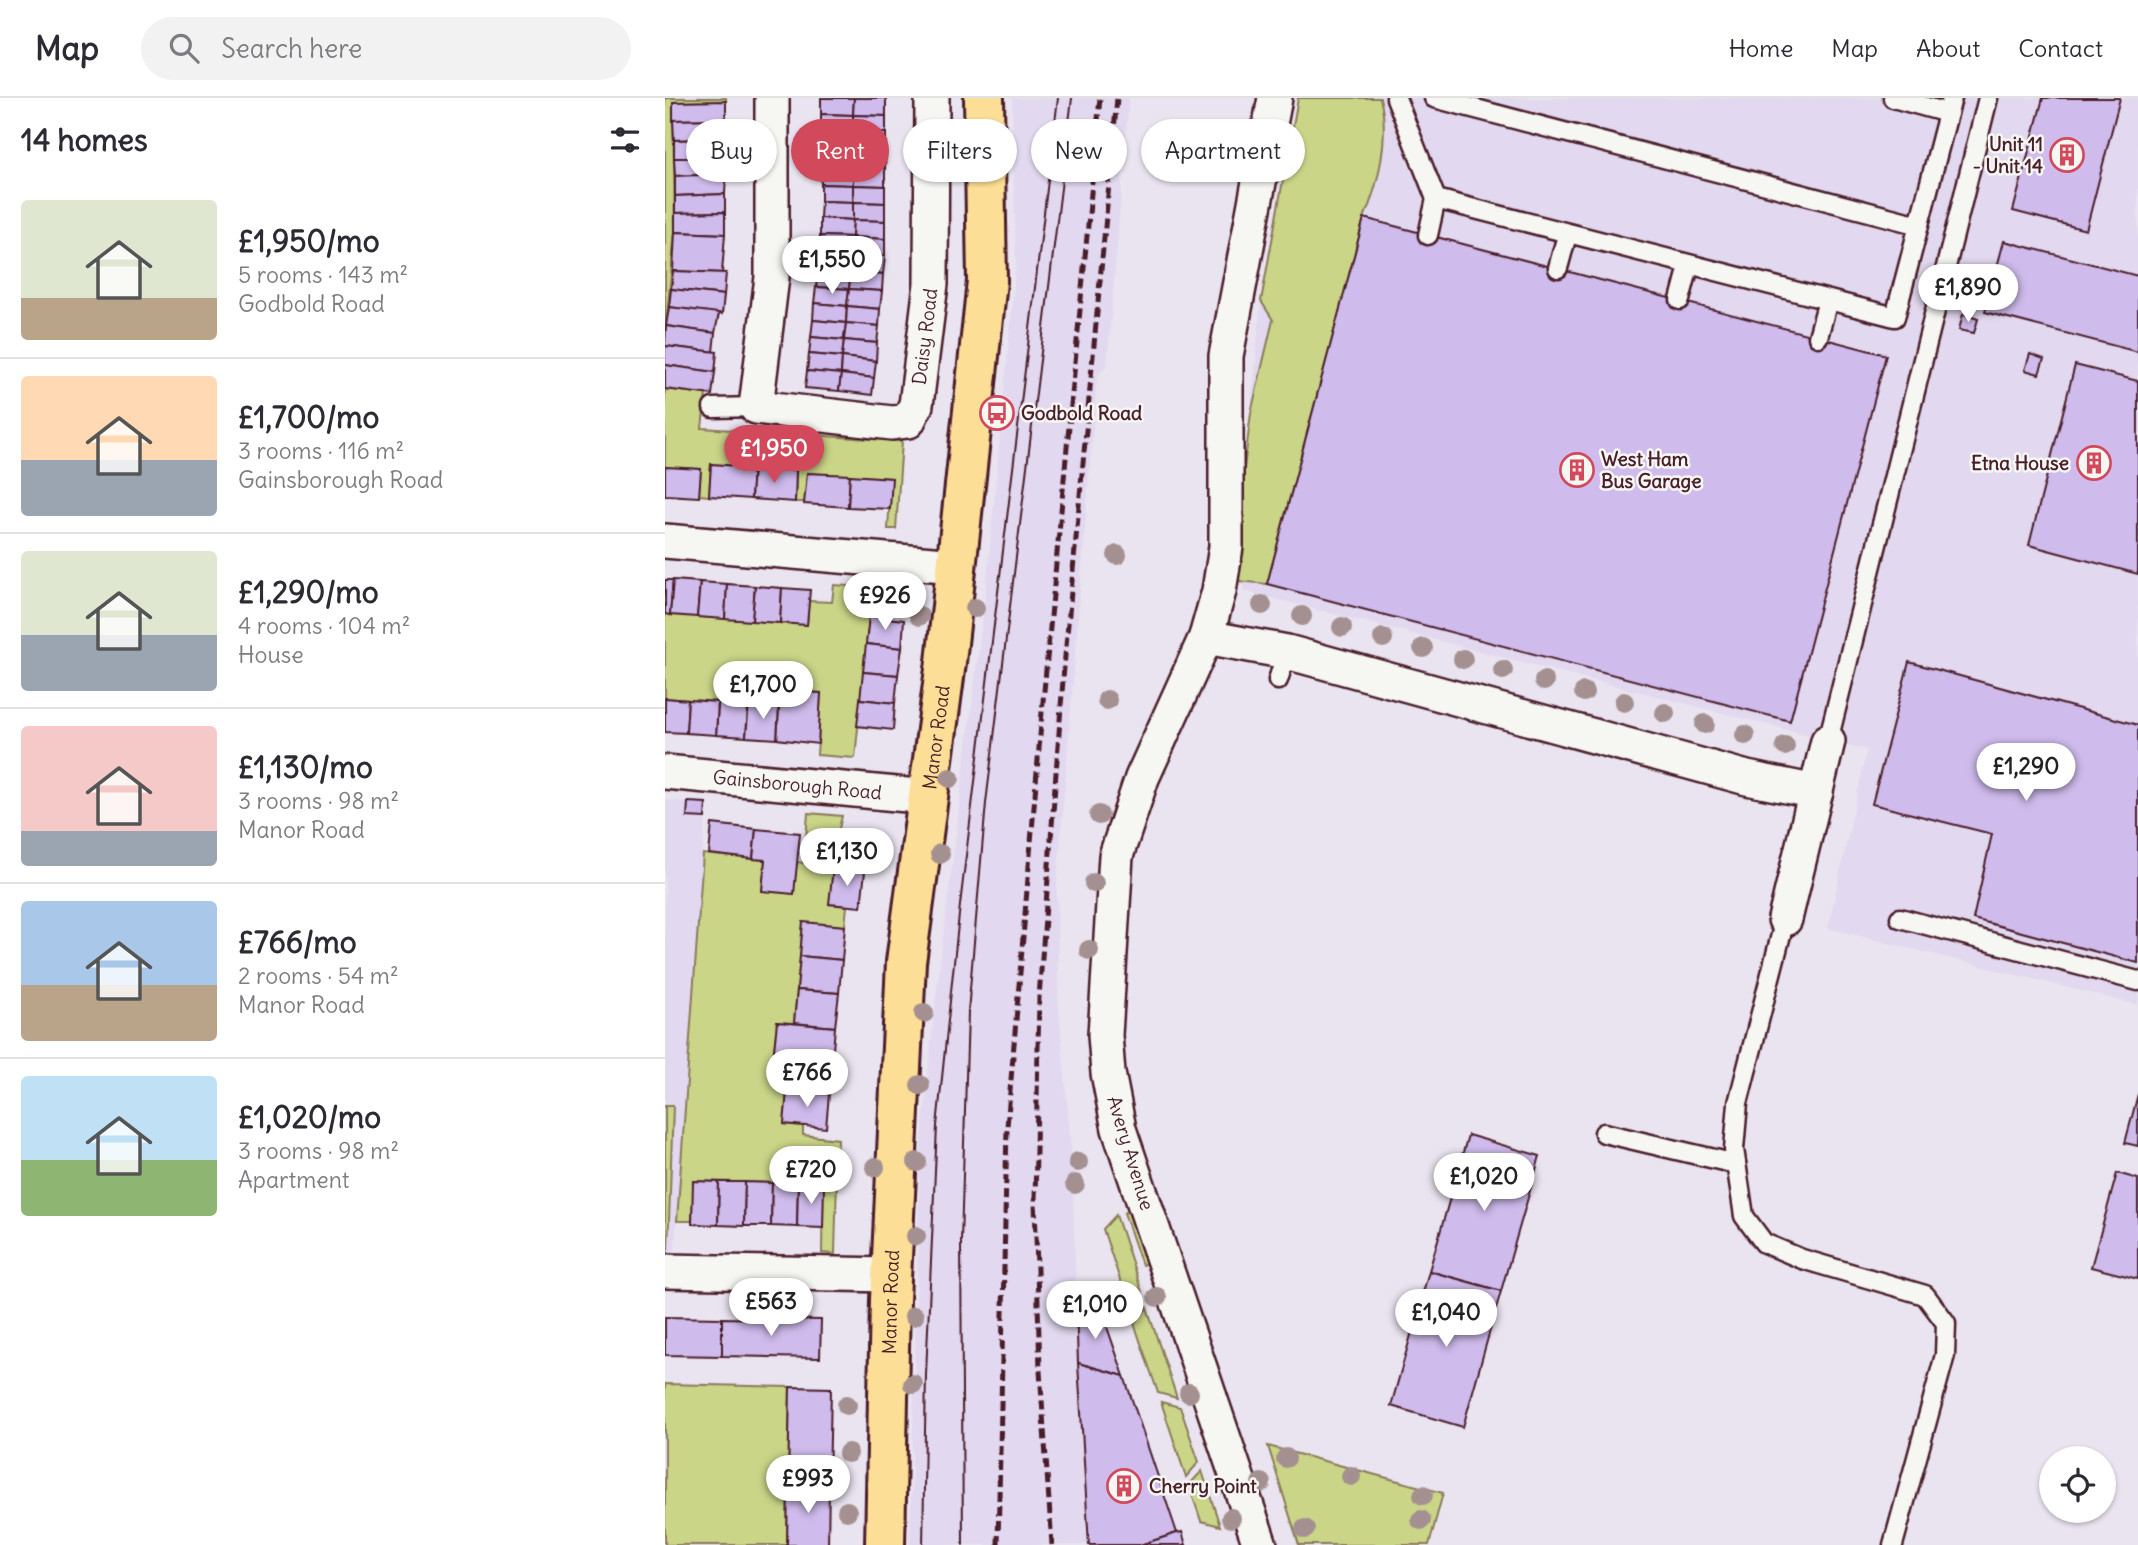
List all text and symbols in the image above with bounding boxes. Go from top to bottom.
search box [141,17,631,80]
text: Map [35,27,99,69]
icon: search [165,29,203,67]
text: Search here [221,32,362,65]
text: Home [1729,33,1793,63]
text: Map [1831,33,1878,63]
text: About [1916,33,1980,63]
text: Contact [2018,33,2103,63]
chip: Buy [686,119,777,182]
chip: Rent [791,119,889,182]
chip: Filters [903,119,1017,182]
chip: New [1031,119,1127,182]
chip: Apartment [1141,119,1305,182]
text: 14 homes [21,121,148,159]
icon: filters [606,121,644,159]
place label: Unit 11 - Unit 14 [1973,132,2043,178]
building icon: Unit 11 - Unit 14 [2048,136,2086,174]
text: £1,950/mo [238,222,380,260]
icon: home [77,228,161,312]
pin: £1,550 [775,236,889,296]
text: £1,550 [798,244,866,273]
text: 5 rooms · 143 m² [238,260,408,289]
pin: £1,890 [1911,264,2025,324]
text: £1,890 [1934,272,2002,301]
street label: Daisy Road [907,287,942,386]
text: Godbold Road [238,289,385,318]
bus stop icon: Godbold Road [978,394,1016,432]
text: £1,700/mo [238,398,379,436]
place label: Godbold Road [1021,401,1142,425]
icon: home [77,404,161,488]
pin: £1,950 [717,426,831,485]
text: £1,950 [740,433,808,462]
text: 3 rooms · 116 m² [238,436,404,465]
building icon: Etna House [2075,444,2113,482]
place label: West Ham Bus Garage [1601,447,1701,493]
building icon: West Ham Bus Garage [1558,451,1596,489]
place label: Etna House [1971,451,2069,475]
text: Gainsborough Road [238,465,443,494]
text: £1,290/mo [238,573,379,611]
pin: £926 [844,573,926,632]
icon: home [77,579,161,663]
text: £926 [859,580,911,609]
text: 4 rooms · 104 m² [238,611,410,640]
text: House [238,640,304,669]
pin: £1,700 [706,662,820,721]
text: £1,700 [729,669,797,698]
street label: Manor Road [917,684,955,791]
pin: £1,290 [1969,744,2083,803]
text: £1,130/mo [238,748,373,786]
text: £1,290 [1993,751,2059,780]
icon: home [77,754,161,838]
street label: Gainsborough Road [712,765,883,805]
text: 3 rooms · 98 m² [238,786,399,815]
text: Manor Road [238,815,365,844]
pin: £1,130 [790,828,904,888]
text: £1,130 [816,836,878,865]
text: £766/mo [238,923,357,961]
icon: home [77,929,161,1013]
text: 2 rooms · 54 m² [238,961,399,990]
text: Manor Road [238,990,365,1019]
pin: £766 [766,1049,848,1109]
text: £766 [782,1057,832,1086]
street label: Avery Avenue [1102,1093,1160,1213]
text: £1,020/mo [238,1098,381,1136]
icon: home [77,1104,161,1188]
text: 3 rooms · 98 m² [238,1136,399,1165]
pin: £720 [770,1146,852,1206]
text: £720 [785,1154,837,1183]
pin: £1,020 [1427,1154,1541,1213]
text: £1,020 [1450,1161,1518,1190]
text: Apartment [238,1165,350,1194]
street label: Manor Road [877,1249,904,1355]
pin: £563 [730,1278,812,1338]
pin: £1,010 [1038,1282,1152,1341]
text: £563 [745,1286,797,1315]
text: £1,010 [1062,1289,1128,1318]
pin: £1,040 [1389,1290,1503,1349]
text: £1,040 [1411,1297,1481,1326]
map controls [2039,1446,2116,1523]
button: locate [2039,1446,2116,1523]
pin: £993 [767,1456,849,1515]
text: £993 [782,1463,834,1492]
building icon: Cherry Point [1105,1467,1143,1505]
place label: Cherry Point [1149,1474,1257,1498]

